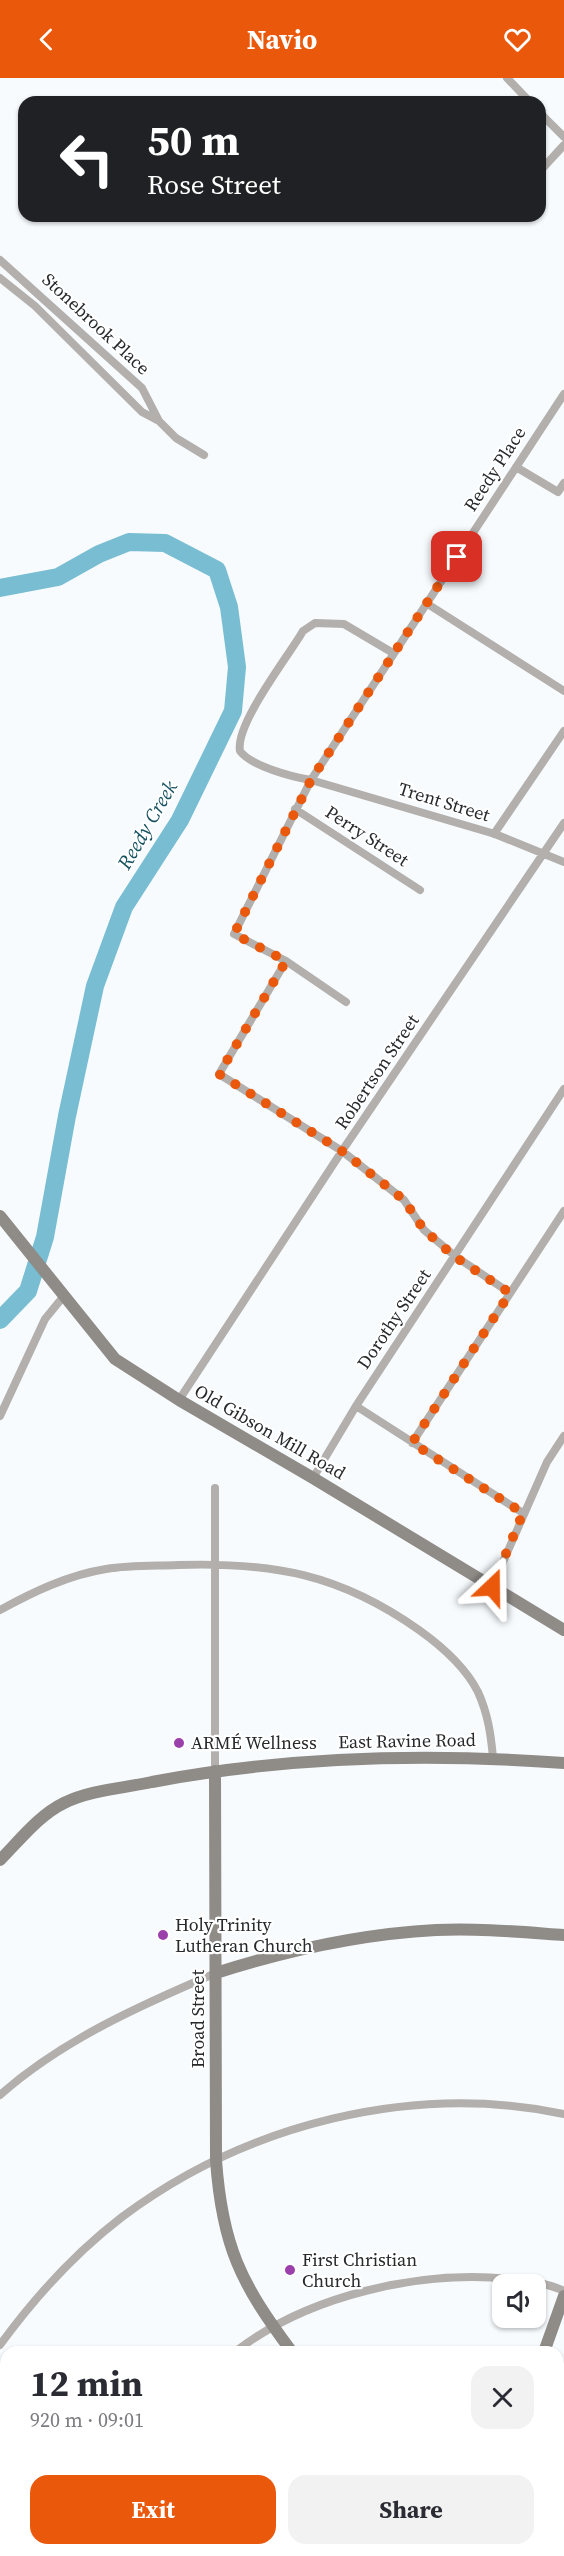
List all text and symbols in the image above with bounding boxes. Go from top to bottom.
text: Navio [247,21,317,58]
icon: back [30,23,63,56]
icon: heart [501,23,534,56]
text: 50 m [147,111,240,169]
icon: left [48,120,126,198]
text: Rose Street [147,166,281,203]
street label: Stonebrook Place [37,267,156,380]
street label: Reedy Place [458,422,531,516]
pin [431,531,482,582]
icon: arrive [440,540,473,573]
water label: Reedy Creek [110,775,184,875]
street label: Trent Street [395,776,493,827]
street label: Perry Street [321,799,414,872]
street label: Robertson Street [329,1009,424,1134]
street label: Dorothy Street [351,1264,436,1374]
street label: Old Gibson Mill Road [190,1378,350,1485]
position arrow [460,1555,524,1619]
street label: East Ravine Road [338,1727,476,1754]
place label: ARMÉ Wellness [191,1730,317,1755]
marker: ARMÉ Wellness [172,1736,186,1750]
place label: Holy Trinity Lutheran Church [175,1912,313,1958]
marker: Holy Trinity Lutheran Church [156,1928,170,1942]
street label: Broad Street [185,1969,210,2068]
place label: First Christian Church [302,2247,417,2293]
marker: First Christian Church [283,2263,297,2277]
map controls [492,2274,546,2328]
button: sound [492,2274,546,2328]
text: 12 min [30,2359,143,2408]
button: close [471,2366,534,2429]
text: 920 m · 09:01 [30,2406,144,2434]
button: Exit [30,2475,276,2544]
button: Share [288,2475,534,2544]

